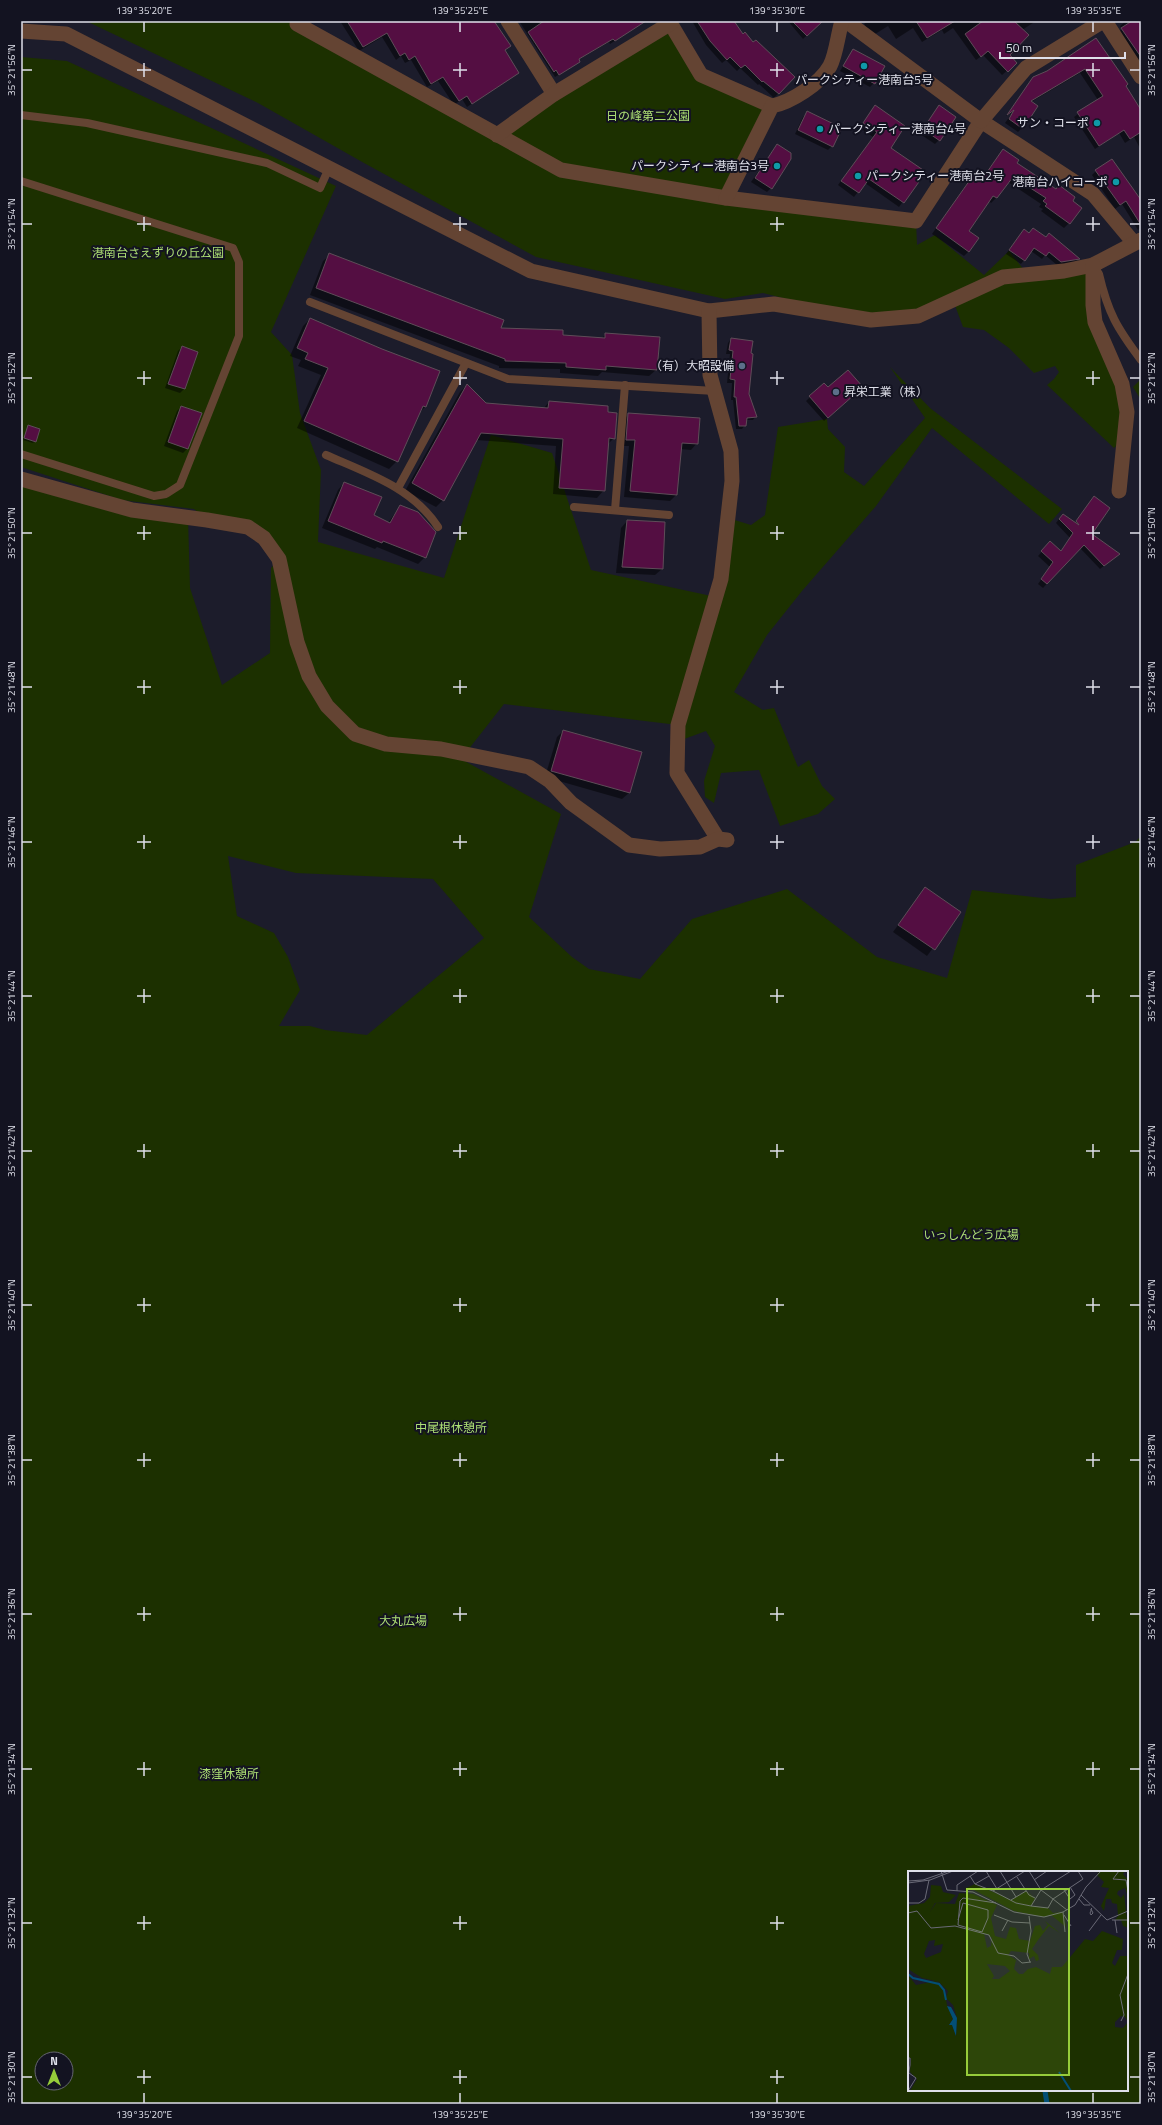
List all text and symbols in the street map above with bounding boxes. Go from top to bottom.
text: 139°35'20"E [116,3,173,18]
text: 139°35'25"E [432,3,489,18]
text: 139°35'30"E [749,3,806,18]
text: 139°35'35"E [1065,3,1122,18]
scale bar [1000,34,1125,60]
text: 50 m [1006,38,1032,57]
text: 35°21'56"N [4,44,19,96]
text: 35°21'56"N [1144,44,1159,96]
marker: パークシティー港南台5号 [859,61,869,71]
place label: パークシティー港南台5号 [795,70,933,89]
park label: 日の峰第二公園 [606,106,690,125]
place label: サン・コーポ [1017,113,1089,132]
marker: サン・コーポ [1092,118,1102,128]
place label: パークシティー港南台4号 [828,119,966,138]
marker: パークシティー港南台4号 [815,124,825,134]
place label: パークシティー港南台3号 [631,156,769,175]
marker: パークシティー港南台3号 [772,161,782,171]
place label: パークシティー港南台2号 [866,166,1004,185]
marker: パークシティー港南台2号 [853,171,863,181]
place label: 港南台ハイコーポ [1012,172,1108,191]
marker: 港南台ハイコーポ [1111,177,1121,187]
text: 35°21'54"N [4,198,19,250]
text: 35°21'54"N [1144,198,1159,250]
park label: 港南台さえずりの丘公園 [92,243,224,262]
text: 35°21'52"N [4,352,19,404]
text: 35°21'52"N [1144,352,1159,404]
place label: （有）大昭設備 [650,356,734,375]
marker: （有）大昭設備 [737,361,747,371]
place label: 昇栄工業（株） [844,382,928,401]
marker: 昇栄工業（株） [831,387,841,397]
text: 35°21'50"N [4,507,19,559]
text: 35°21'50"N [1144,507,1159,559]
text: 35°21'48"N [4,661,19,713]
text: 35°21'48"N [1144,661,1159,713]
text: 35°21'46"N [4,816,19,868]
text: 35°21'46"N [1144,816,1159,868]
text: 35°21'44"N [4,970,19,1022]
text: 35°21'44"N [1144,970,1159,1022]
text: 35°21'42"N [4,1125,19,1177]
text: 35°21'42"N [1144,1125,1159,1177]
park label: いっしんどう広場 [923,1225,1019,1244]
text: 35°21'40"N [4,1279,19,1331]
text: 35°21'40"N [1144,1279,1159,1331]
park label: 中尾根休憩所 [415,1418,487,1437]
text: 35°21'38"N [4,1434,19,1486]
text: 35°21'38"N [1144,1434,1159,1486]
text: 35°21'36"N [4,1588,19,1640]
text: 35°21'36"N [1144,1588,1159,1640]
park label: 大丸広場 [379,1611,427,1630]
text: 35°21'34"N [4,1743,19,1795]
text: 35°21'34"N [1144,1743,1159,1795]
park label: 漆窪休憩所 [199,1764,259,1783]
inset map [908,1871,1128,2091]
text: 35°21'32"N [4,1897,19,1949]
text: 35°21'32"N [1144,1897,1159,1949]
text: 35°21'30"N [4,2051,19,2103]
north arrow [34,2051,74,2091]
text: 35°21'30"N [1144,2051,1159,2103]
text: N [50,2053,58,2069]
text: 139°35'20"E [116,2107,173,2122]
text: 139°35'25"E [432,2107,489,2122]
text: 139°35'30"E [749,2107,806,2122]
text: 139°35'35"E [1065,2107,1122,2122]

